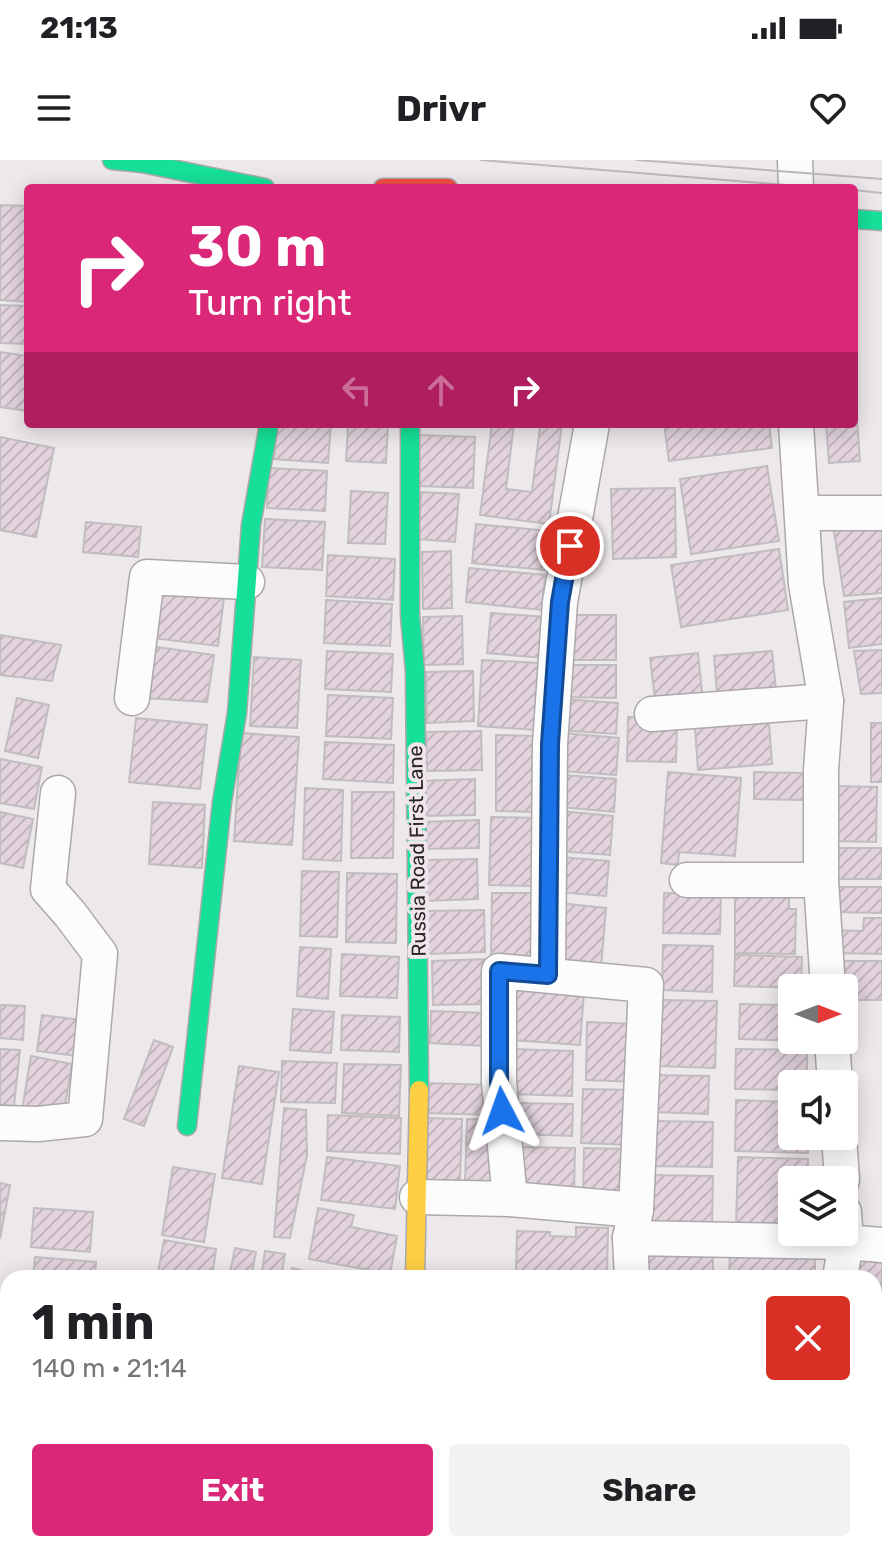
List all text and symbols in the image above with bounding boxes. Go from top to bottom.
text: 21:13 [40,10,118,46]
icon: menu [32,86,76,130]
icon: heart [806,86,850,130]
text: Drivr [396,87,486,130]
text: 30 m [188,214,326,280]
icon: right [56,216,160,320]
text: Turn right [188,281,352,324]
icon: left [335,368,379,412]
icon: ahead [419,368,463,412]
icon: right [503,368,547,412]
pin [536,512,604,580]
icon: arrive [548,524,592,568]
street label: Russia Road First Lane [403,745,431,957]
north arrow [778,974,858,1054]
map controls [778,974,858,1246]
position arrow [460,1069,544,1153]
button: sound [778,1070,858,1150]
button: layers [778,1166,858,1246]
text: 1 min [32,1294,155,1351]
button: close [766,1296,850,1380]
text: 140 m · 21:14 [32,1353,187,1384]
button: Exit [32,1444,433,1536]
button: Share [449,1444,850,1536]

